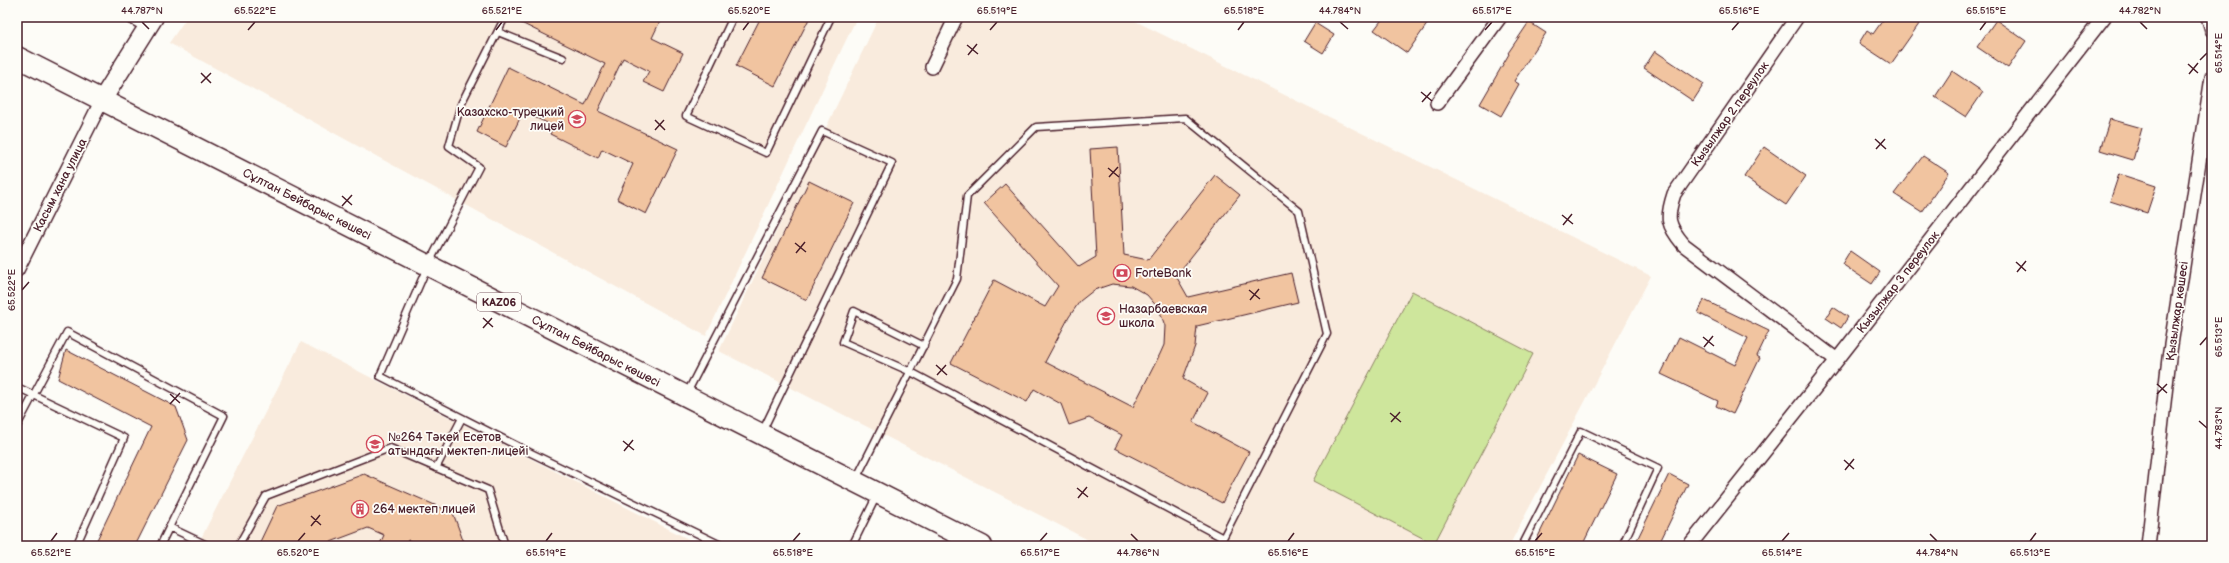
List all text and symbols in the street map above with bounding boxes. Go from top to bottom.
text: 44.787°N [121,5,163,17]
text: 65.522°E [234,5,277,17]
text: 65.521°E [482,5,523,17]
text: 65.520°E [728,5,771,17]
text: 65.519°E [977,5,1018,17]
text: 65.518°E [1224,5,1265,17]
text: 44.784°N [1319,5,1361,17]
text: 65.517°E [1472,5,1512,17]
text: 65.516°E [1719,5,1760,17]
text: 65.515°E [1966,5,2006,17]
text: 44.782°N [2119,5,2161,17]
text: 65.514°E [2213,32,2225,73]
street label: Кызылжар 2 переулок [1688,58,1773,170]
place label: Казахско-турецкий лицей [457,105,564,134]
school or university icon: Казахско-турецкий лицей [567,109,587,129]
street label: Касым хана улица [30,136,91,235]
street label: Сұлтан Бейбарыс көшесі [240,165,374,243]
street label: Кызылжар 3 переулок [1854,228,1943,336]
street label: Қызылжар көшесі [2163,260,2192,362]
bank icon: ForteBank [1112,263,1132,283]
place label: ForteBank [1135,266,1191,281]
text: 65.522°E [6,268,18,311]
road number: KAZ06 [477,293,521,311]
place label: Назарбаевская школа [1119,302,1207,331]
school or university icon: Назарбаевская школа [1096,306,1116,326]
street label: Сұлтан Бейбарыс көшесі [529,312,663,390]
text: 65.513°E [2213,316,2225,357]
text: 44.783°N [2213,407,2225,449]
place label: №264 Тәкей Есетов атындағы мектеп-лицейі [388,430,528,459]
school or university icon: №264 Тәкей Есетов атындағы мектеп-лицейі [365,434,385,454]
building icon: 264 мектеп лицей [350,499,370,519]
place label: 264 мектеп лицей [373,502,476,517]
text: 65.521°E [31,547,72,559]
text: 65.520°E [277,547,320,559]
text: 65.519°E [526,547,567,559]
text: 65.518°E [773,547,814,559]
text: 65.517°E [1020,547,1060,559]
text: 44.786°N [1117,547,1159,559]
text: 65.516°E [1268,547,1309,559]
text: 65.515°E [1515,547,1555,559]
text: 65.514°E [1762,547,1803,559]
text: 44.784°N [1916,547,1958,559]
text: 65.513°E [2010,547,2051,559]

